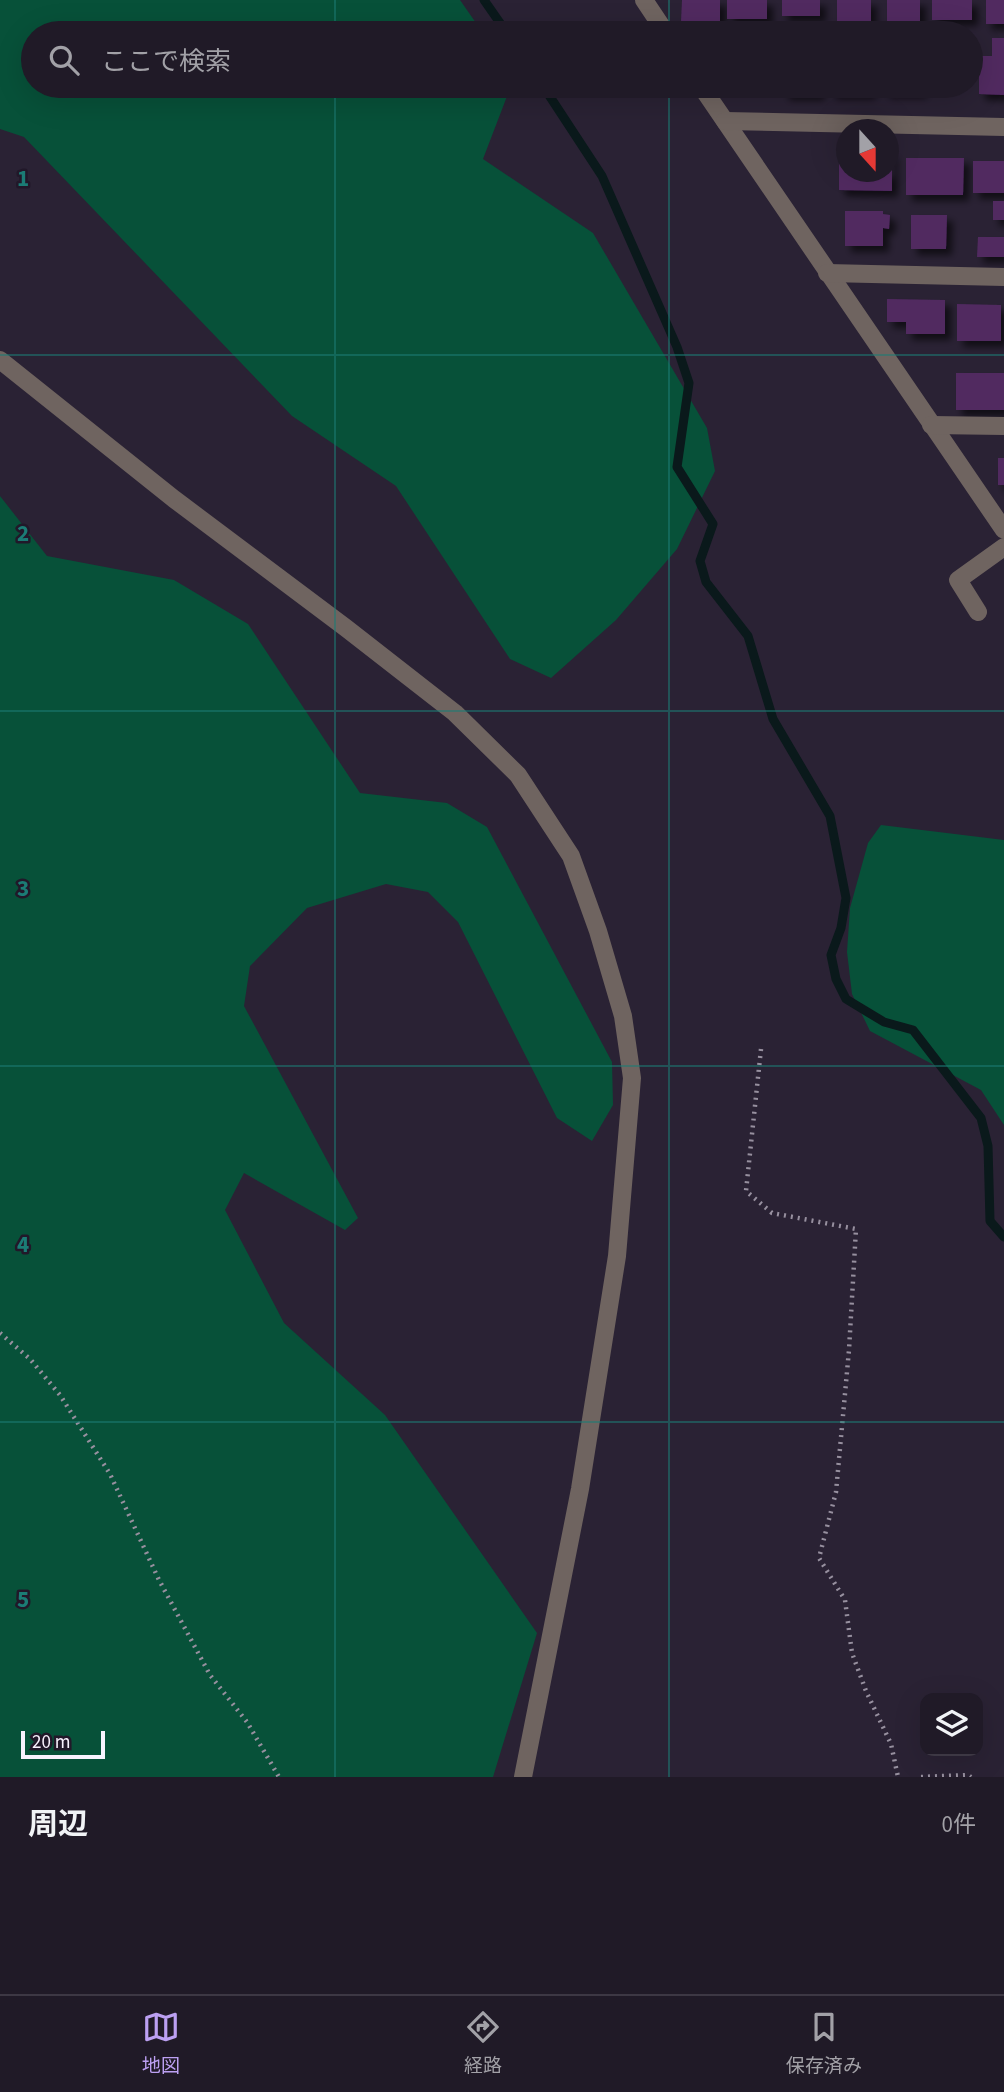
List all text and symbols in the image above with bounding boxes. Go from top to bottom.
search box [21,21,983,98]
icon: search [45,41,83,79]
text: ここで検索 [101,43,231,80]
north arrow [836,119,899,182]
text: 1 [17,162,29,195]
text: 2 [17,517,29,550]
text: 3 [17,872,29,905]
text: 4 [17,1228,29,1261]
text: 5 [17,1583,29,1616]
map controls [920,1693,983,1756]
button: layers [920,1693,983,1756]
scale bar [21,1728,105,1760]
text: 20 m [32,1729,70,1756]
text: 周辺 [28,1803,88,1846]
text: 0件 [942,1808,976,1841]
tab: 地図 [142,2008,180,2080]
tab: 経路 [464,2008,502,2080]
tab: 保存済み [786,2008,862,2080]

